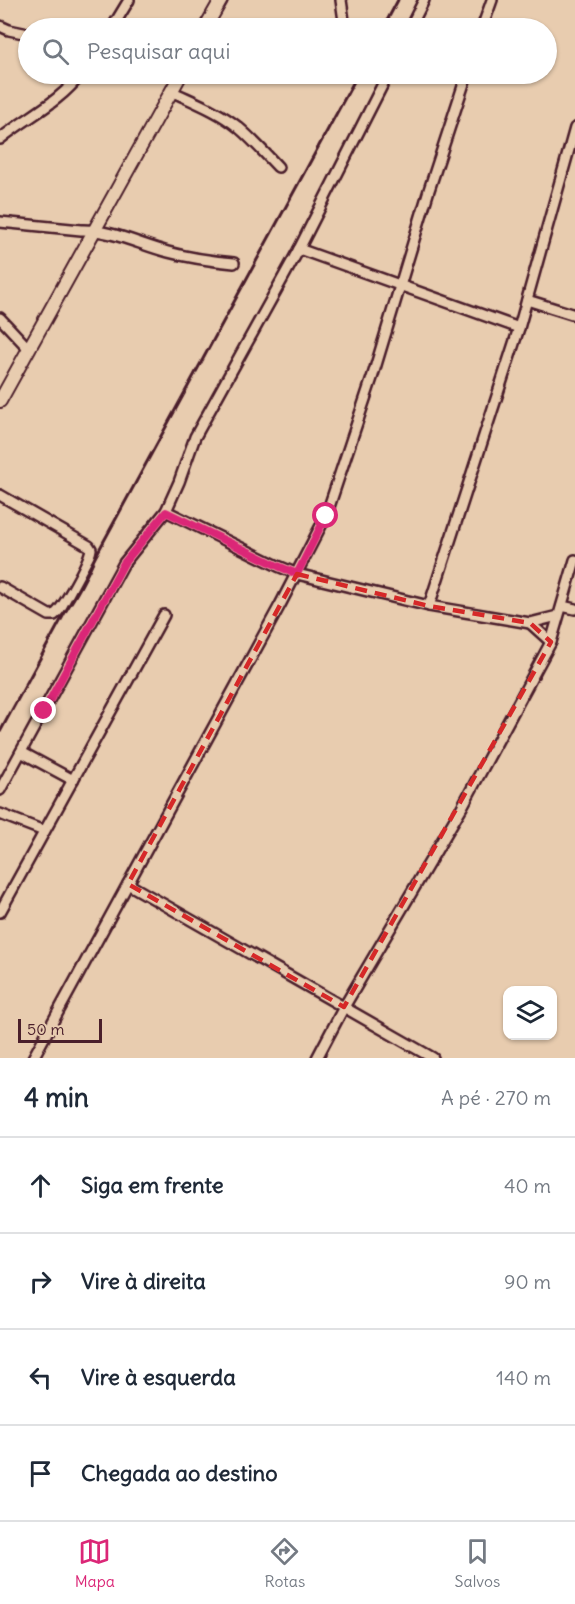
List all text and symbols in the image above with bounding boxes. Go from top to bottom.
search box [18,18,557,84]
icon: search [39,35,72,68]
text: Pesquisar aqui [87,37,230,65]
route start [312,502,338,528]
route end [30,697,56,723]
map controls [503,986,557,1040]
button: layers [503,986,557,1040]
scale bar [18,1016,102,1044]
text: 50 m [27,1019,65,1039]
text: 4 min [24,1081,89,1114]
text: A pé · 270 m [441,1085,551,1110]
icon: ahead [24,1169,57,1202]
text: Siga em frente [81,1171,224,1199]
text: 40 m [504,1173,551,1198]
icon: right [24,1265,57,1298]
text: Vire à direita [81,1267,206,1295]
text: 90 m [504,1269,551,1294]
icon: left [24,1361,57,1394]
text: Vire à esquerda [81,1363,236,1391]
text: 140 m [496,1365,551,1390]
icon: arrive [24,1457,57,1490]
text: Chegada ao destino [81,1459,278,1487]
tab: Mapa [75,1535,115,1591]
tab: Rotas [264,1535,305,1591]
tab: Salvos [455,1535,500,1591]

